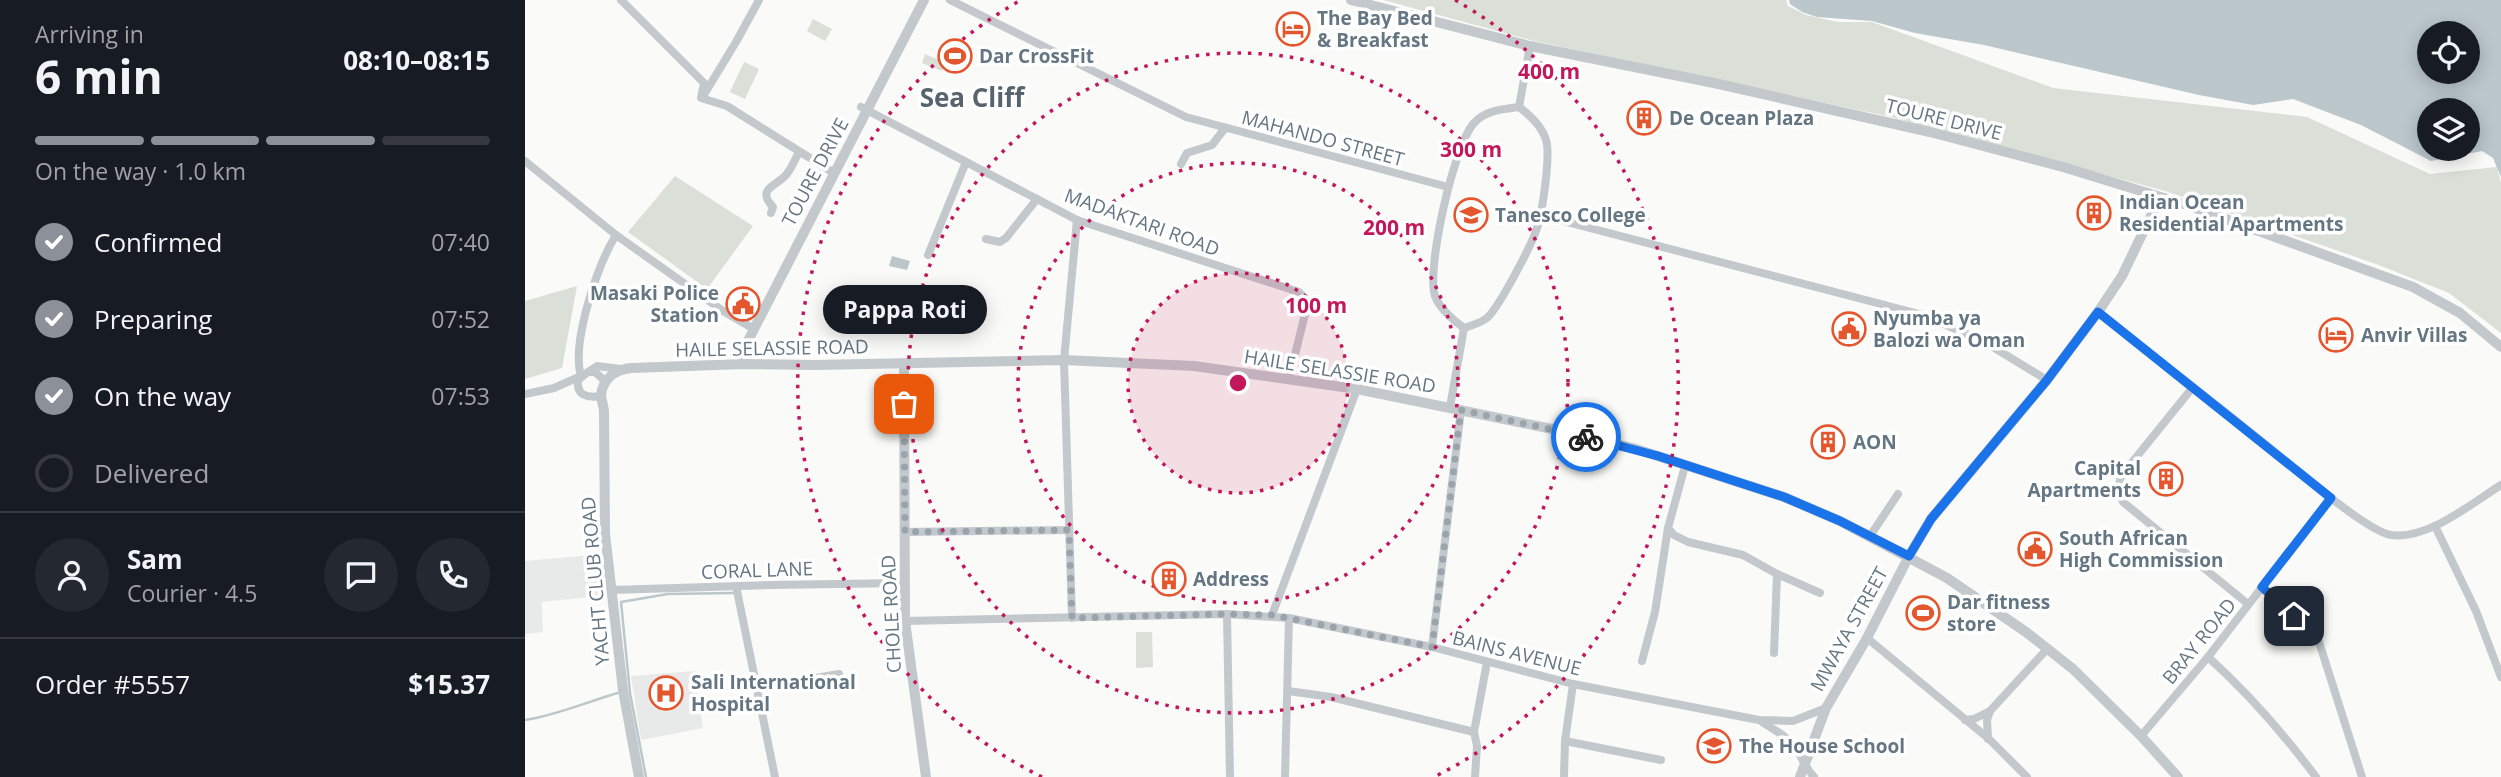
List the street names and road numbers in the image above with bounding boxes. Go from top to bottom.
street label: TOURE DRIVE [1883,92,2005,146]
street label: MAHANDO STREET [1239,104,1408,172]
street label: TOURE DRIVE [776,113,854,231]
street label: MADAKTARI ROAD [1061,182,1223,262]
street label: HAILE SELASSIE ROAD [675,333,869,363]
street label: HAILE SELASSIE ROAD [1242,343,1438,399]
street label: YACHT CLUB ROAD [575,496,615,666]
street label: CHOLE ROAD [875,554,907,674]
street label: CORAL LANE [701,555,813,585]
street label: MWAYA STREET [1804,562,1894,696]
street label: BRAY ROAD [2156,592,2242,690]
street label: BAINS AVENUE [1450,624,1584,682]

